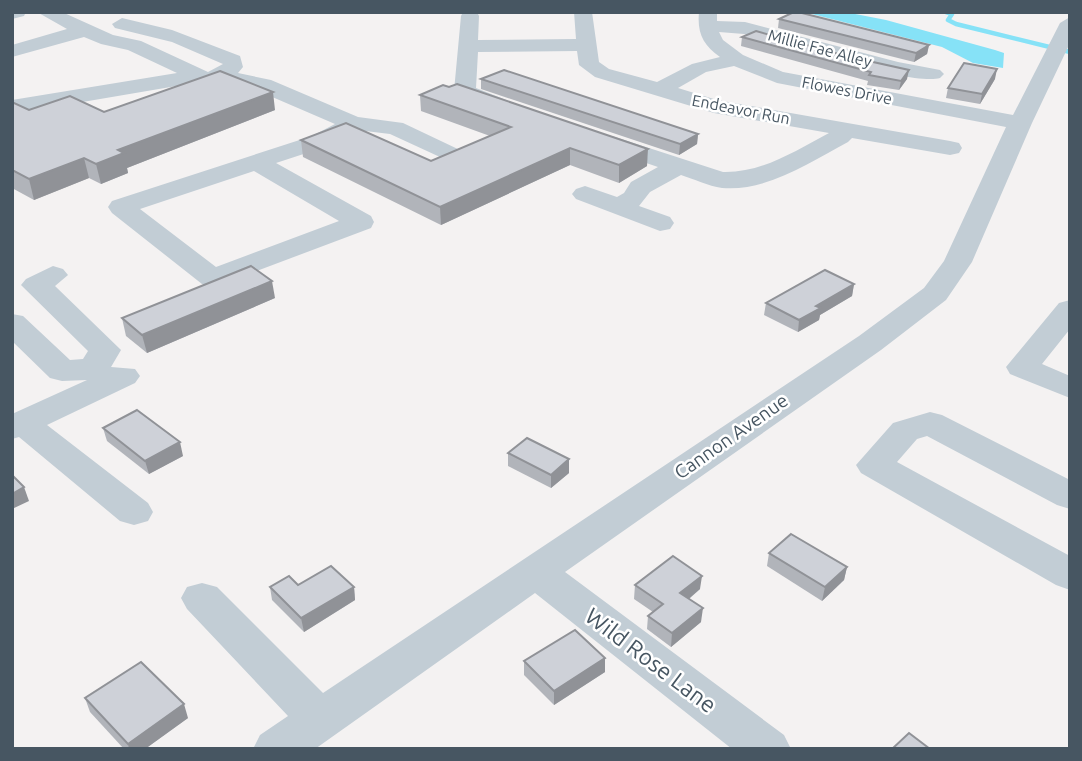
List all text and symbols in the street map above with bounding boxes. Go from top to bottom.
street label: Millie Fae Alley [766,26,874,71]
street label: Flowes Drive [800,72,894,108]
street label: Endeavor Run [690,91,792,127]
street label: Cannon Avenue [670,389,792,483]
street label: Wild Rose Lane [581,603,721,717]

